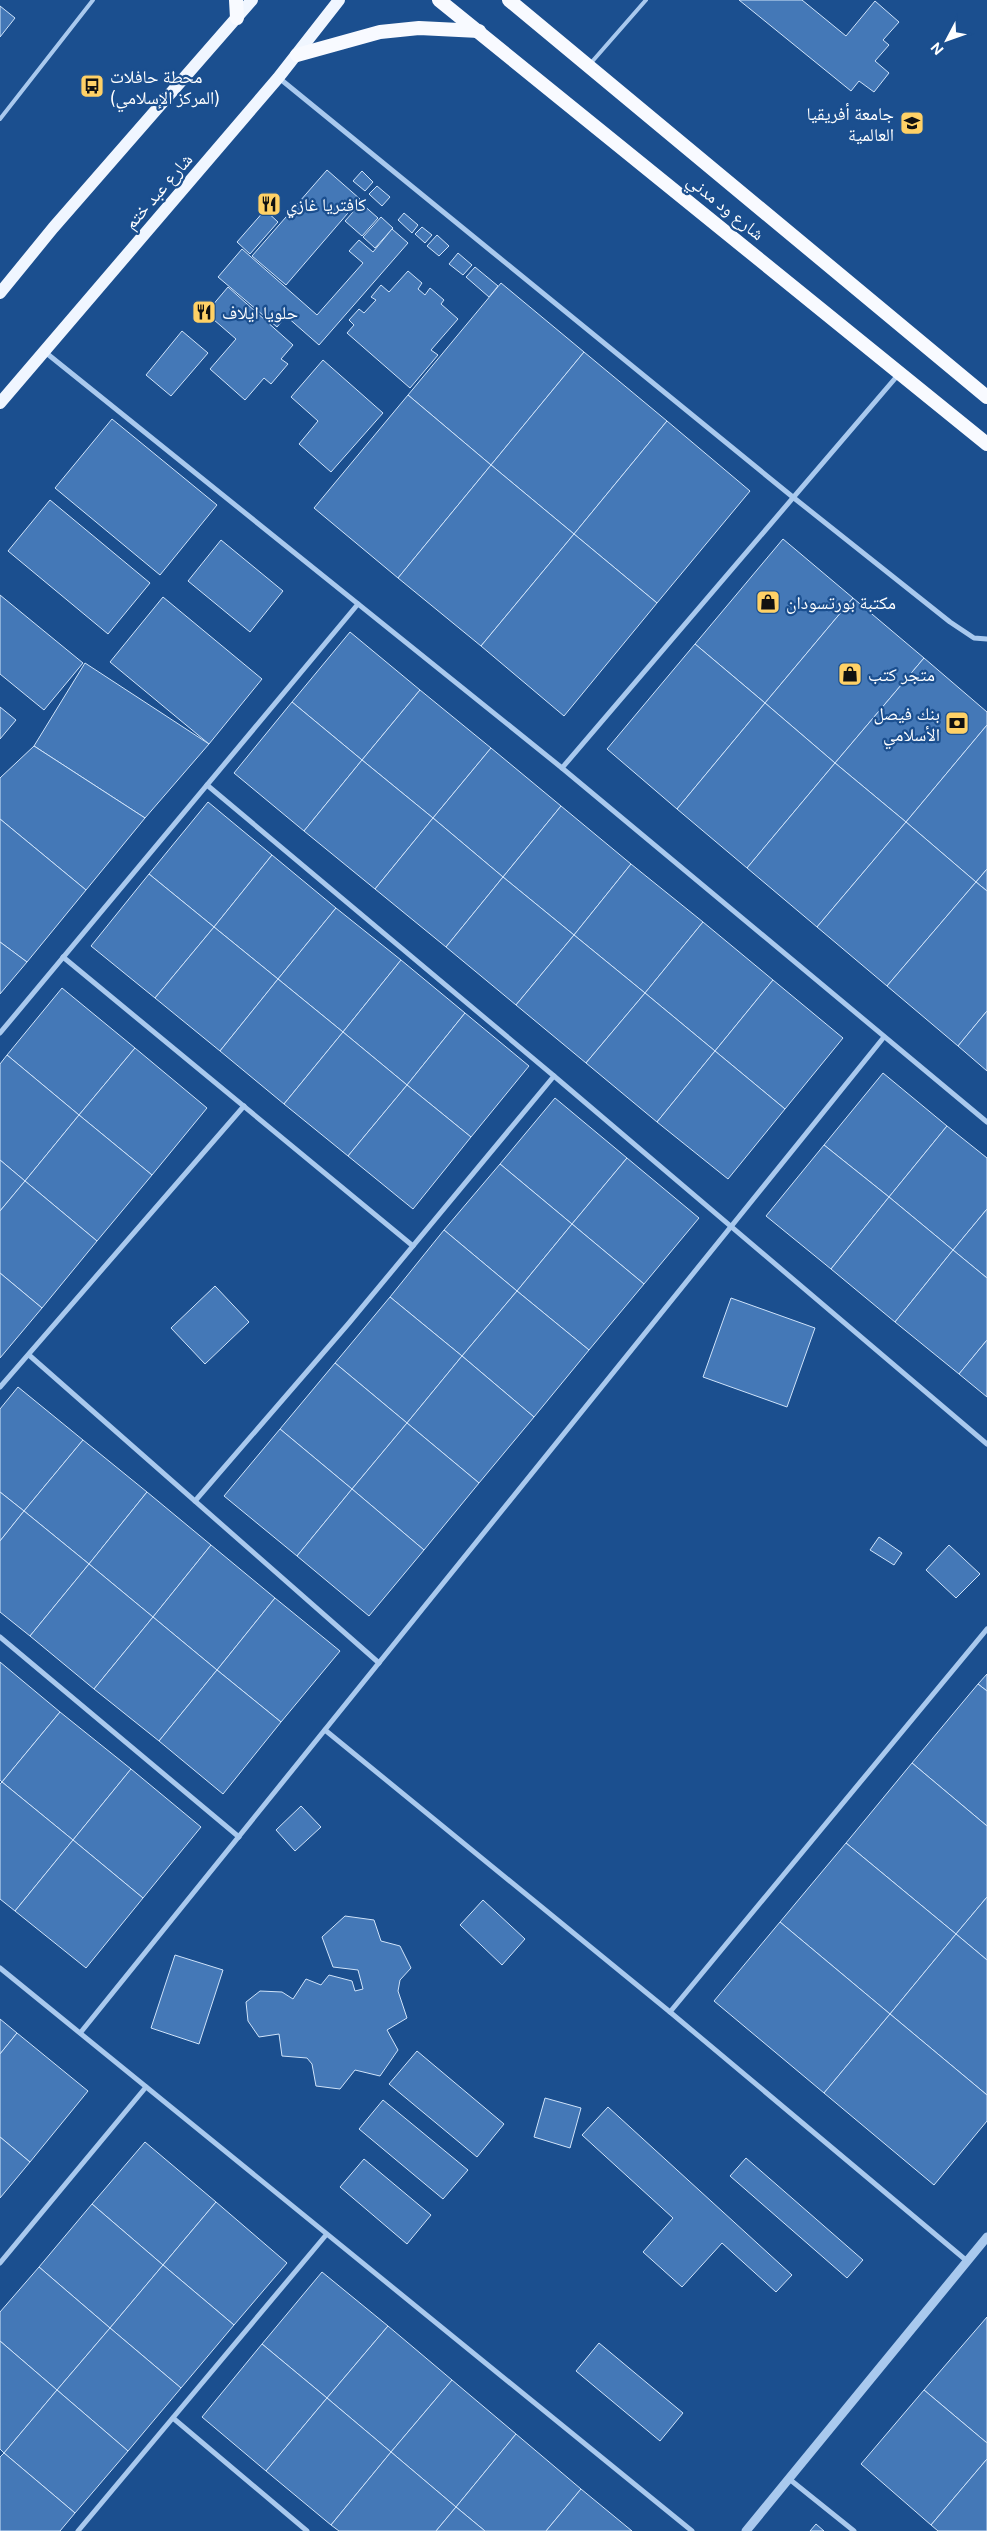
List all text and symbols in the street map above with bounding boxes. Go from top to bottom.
north arrow [922,15,972,65]
text: N [928,39,947,58]
place label: محطة حافلات (المركز الإسلامي) [110,66,220,112]
bus stop icon: محطة حافلات (المركز الإسلامي) [79,73,105,99]
place label: جامعة أفريقيا العالمية [807,103,894,145]
school or university icon: جامعة أفريقيا العالمية [899,110,925,136]
street label: شارع عبد ختم [119,149,198,234]
street label: شارع ود مدني [680,170,769,248]
restaurant icon: كافتريا غازي [256,191,282,217]
place label: كافتريا غازي [286,194,367,219]
restaurant icon: حلويا ايلاف [191,299,217,325]
place label: حلويا ايلاف [222,302,298,323]
shop icon: مكتبة بورتسودان [755,589,781,615]
place label: مكتبة بورتسودان [786,592,896,614]
shop icon: متجر كتب [837,661,863,687]
place label: متجر كتب [868,664,935,685]
place label: بنك فيصل الأسلامي [873,703,940,749]
bank icon: بنك فيصل الأسلامي [944,710,970,736]

